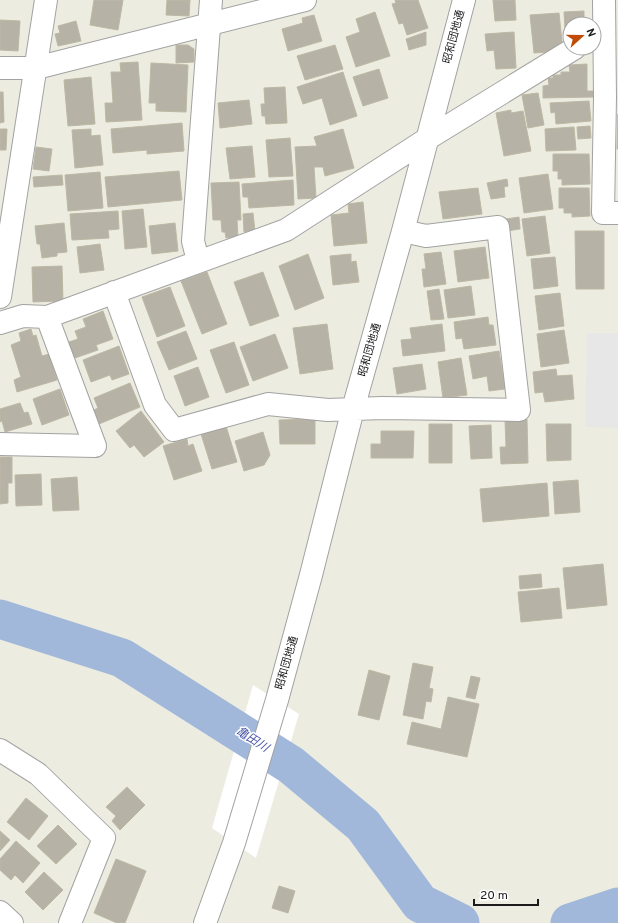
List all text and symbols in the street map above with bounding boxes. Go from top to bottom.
street label: 昭和団地通 [440,9,468,65]
north arrow [562,16,602,56]
text: N [582,27,598,39]
street label: 昭和団地通 [356,322,384,378]
street label: 昭和団地通 [273,635,301,691]
water label: 亀田川 [232,724,273,757]
scale bar [474,881,538,907]
text: 20 m [480,888,508,904]

